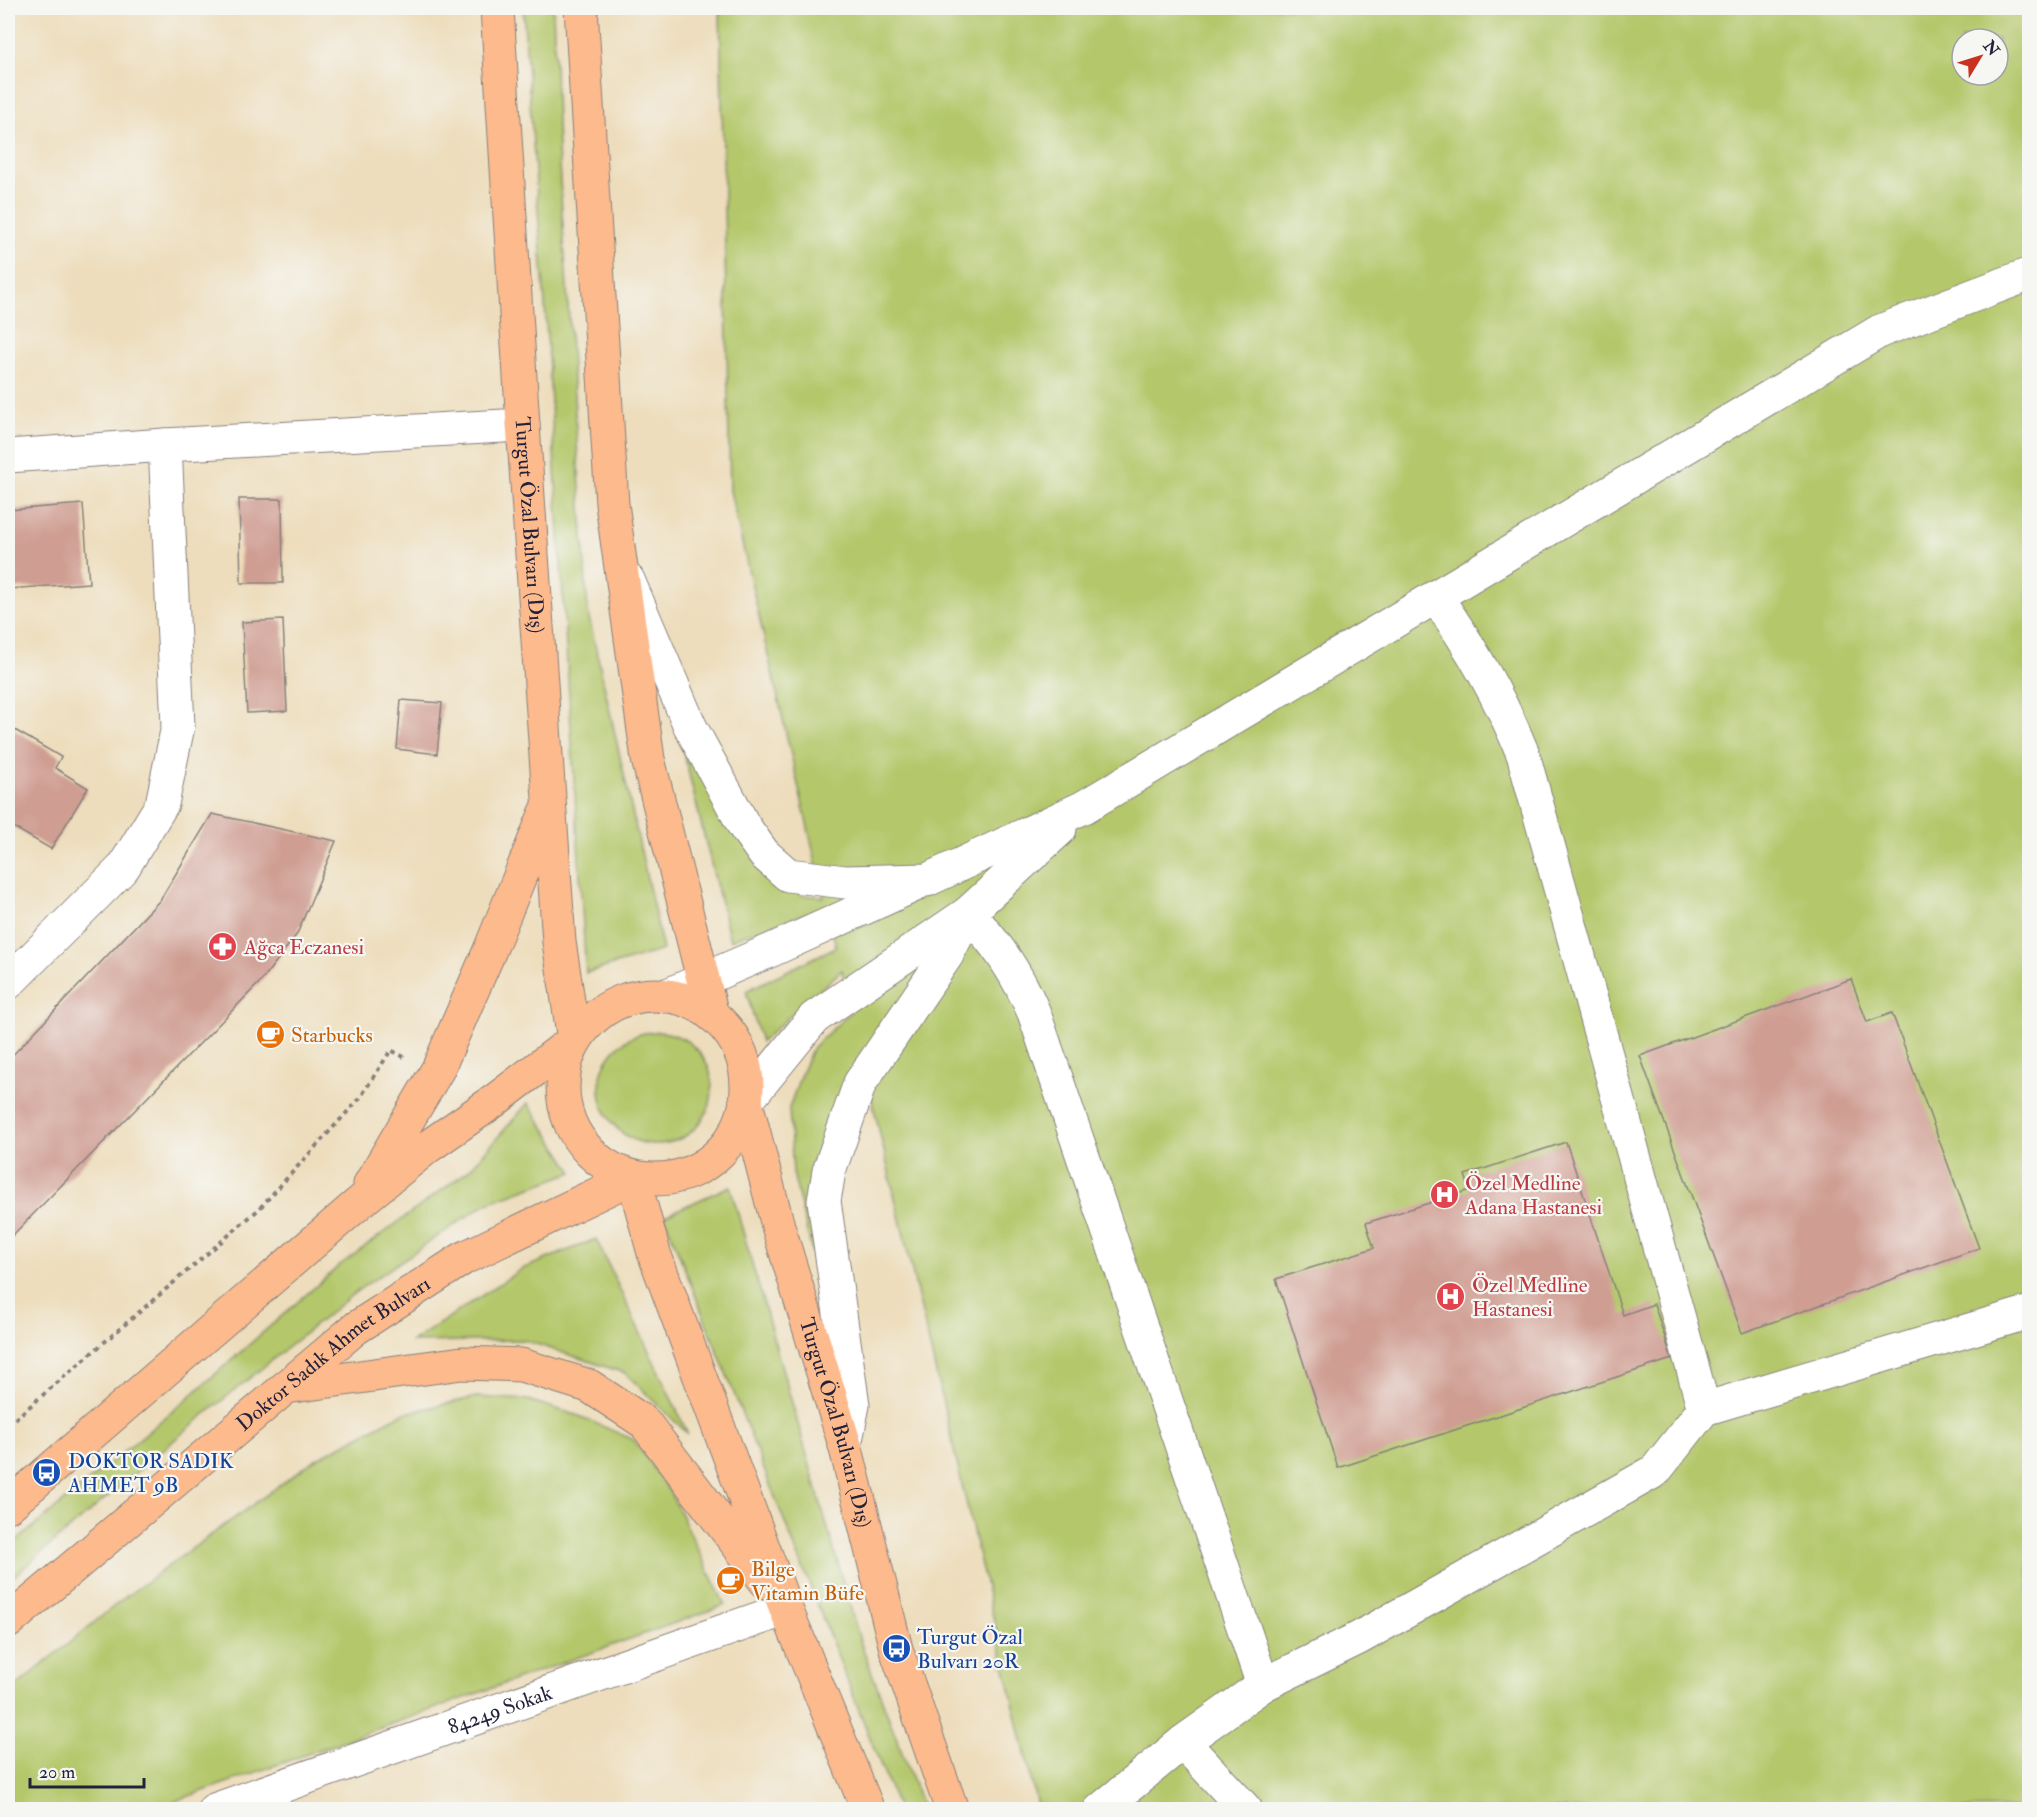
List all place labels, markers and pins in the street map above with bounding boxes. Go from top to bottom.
pharmacy icon: Ağca Eczanesi [207,931,239,963]
place label: Ağca Eczanesi [243,934,364,961]
cafe icon: Starbucks [254,1019,286,1051]
place label: Starbucks [291,1022,373,1049]
place label: Özel Medline Adana Hastanesi [1464,1170,1602,1221]
hospital icon: Özel Medline Adana Hastanesi [1428,1179,1460,1211]
place label: Özel Medline Hastanesi [1472,1272,1588,1323]
hospital icon: Özel Medline Hastanesi [1435,1281,1467,1313]
place label: DOKTOR SADIK AHMET 9B [67,1448,234,1499]
bus stop icon: DOKTOR SADIK AHMET 9B [31,1457,63,1489]
place label: Bilge Vitamin Büfe [751,1556,864,1607]
cafe icon: Bilge Vitamin Büfe [714,1565,746,1597]
place label: Turgut Özal Bulvarı 20R [917,1624,1023,1675]
bus stop icon: Turgut Özal Bulvarı 20R [880,1633,912,1665]

